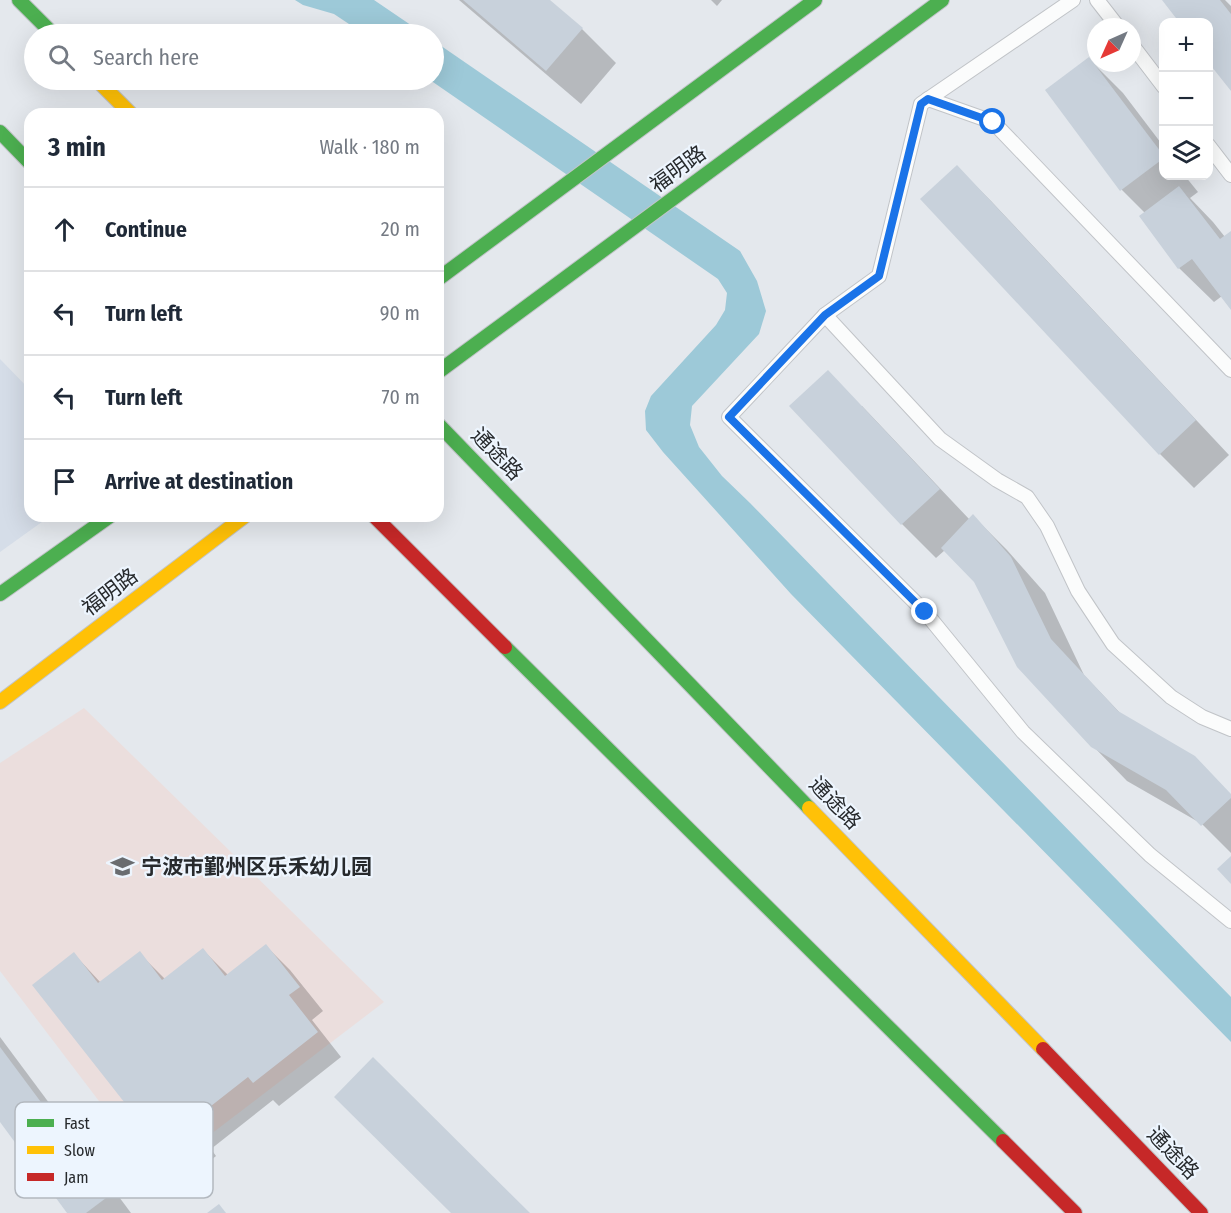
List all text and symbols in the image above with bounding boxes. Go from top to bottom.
north arrow [1087,18,1141,72]
map controls [1159,18,1213,180]
button: + [1159,18,1213,72]
search box [24,24,444,90]
icon: search [45,41,78,74]
text: Search here [93,44,199,71]
button: − [1159,72,1213,126]
route start [979,108,1005,134]
button: layers [1159,126,1213,180]
text: 3 min [48,132,106,163]
text: Walk · 180 m [319,135,420,159]
street label: 福明路 [645,140,711,198]
icon: ahead [48,213,81,246]
text: Continue [105,216,187,243]
text: 20 m [381,217,420,241]
icon: left [48,297,81,330]
text: Turn left [105,300,183,327]
text: 90 m [380,301,420,325]
icon: left [48,381,81,414]
text: Turn left [105,384,183,411]
text: 70 m [382,385,420,409]
street label: 通途路 [466,422,528,486]
icon: arrive [48,465,81,498]
text: Arrive at destination [105,468,293,495]
street label: 福明路 [77,563,143,621]
route end [911,598,937,624]
street label: 通途路 [804,771,866,835]
school or university icon: 宁波市鄞州区乐禾幼儿园 [110,854,136,880]
place label: 宁波市鄞州区乐禾幼儿园 [141,854,372,880]
legend [15,1102,213,1198]
text: Fast [64,1114,91,1133]
street label: 通途路 [1142,1121,1204,1185]
text: Slow [64,1141,95,1160]
text: Jam [64,1168,89,1187]

